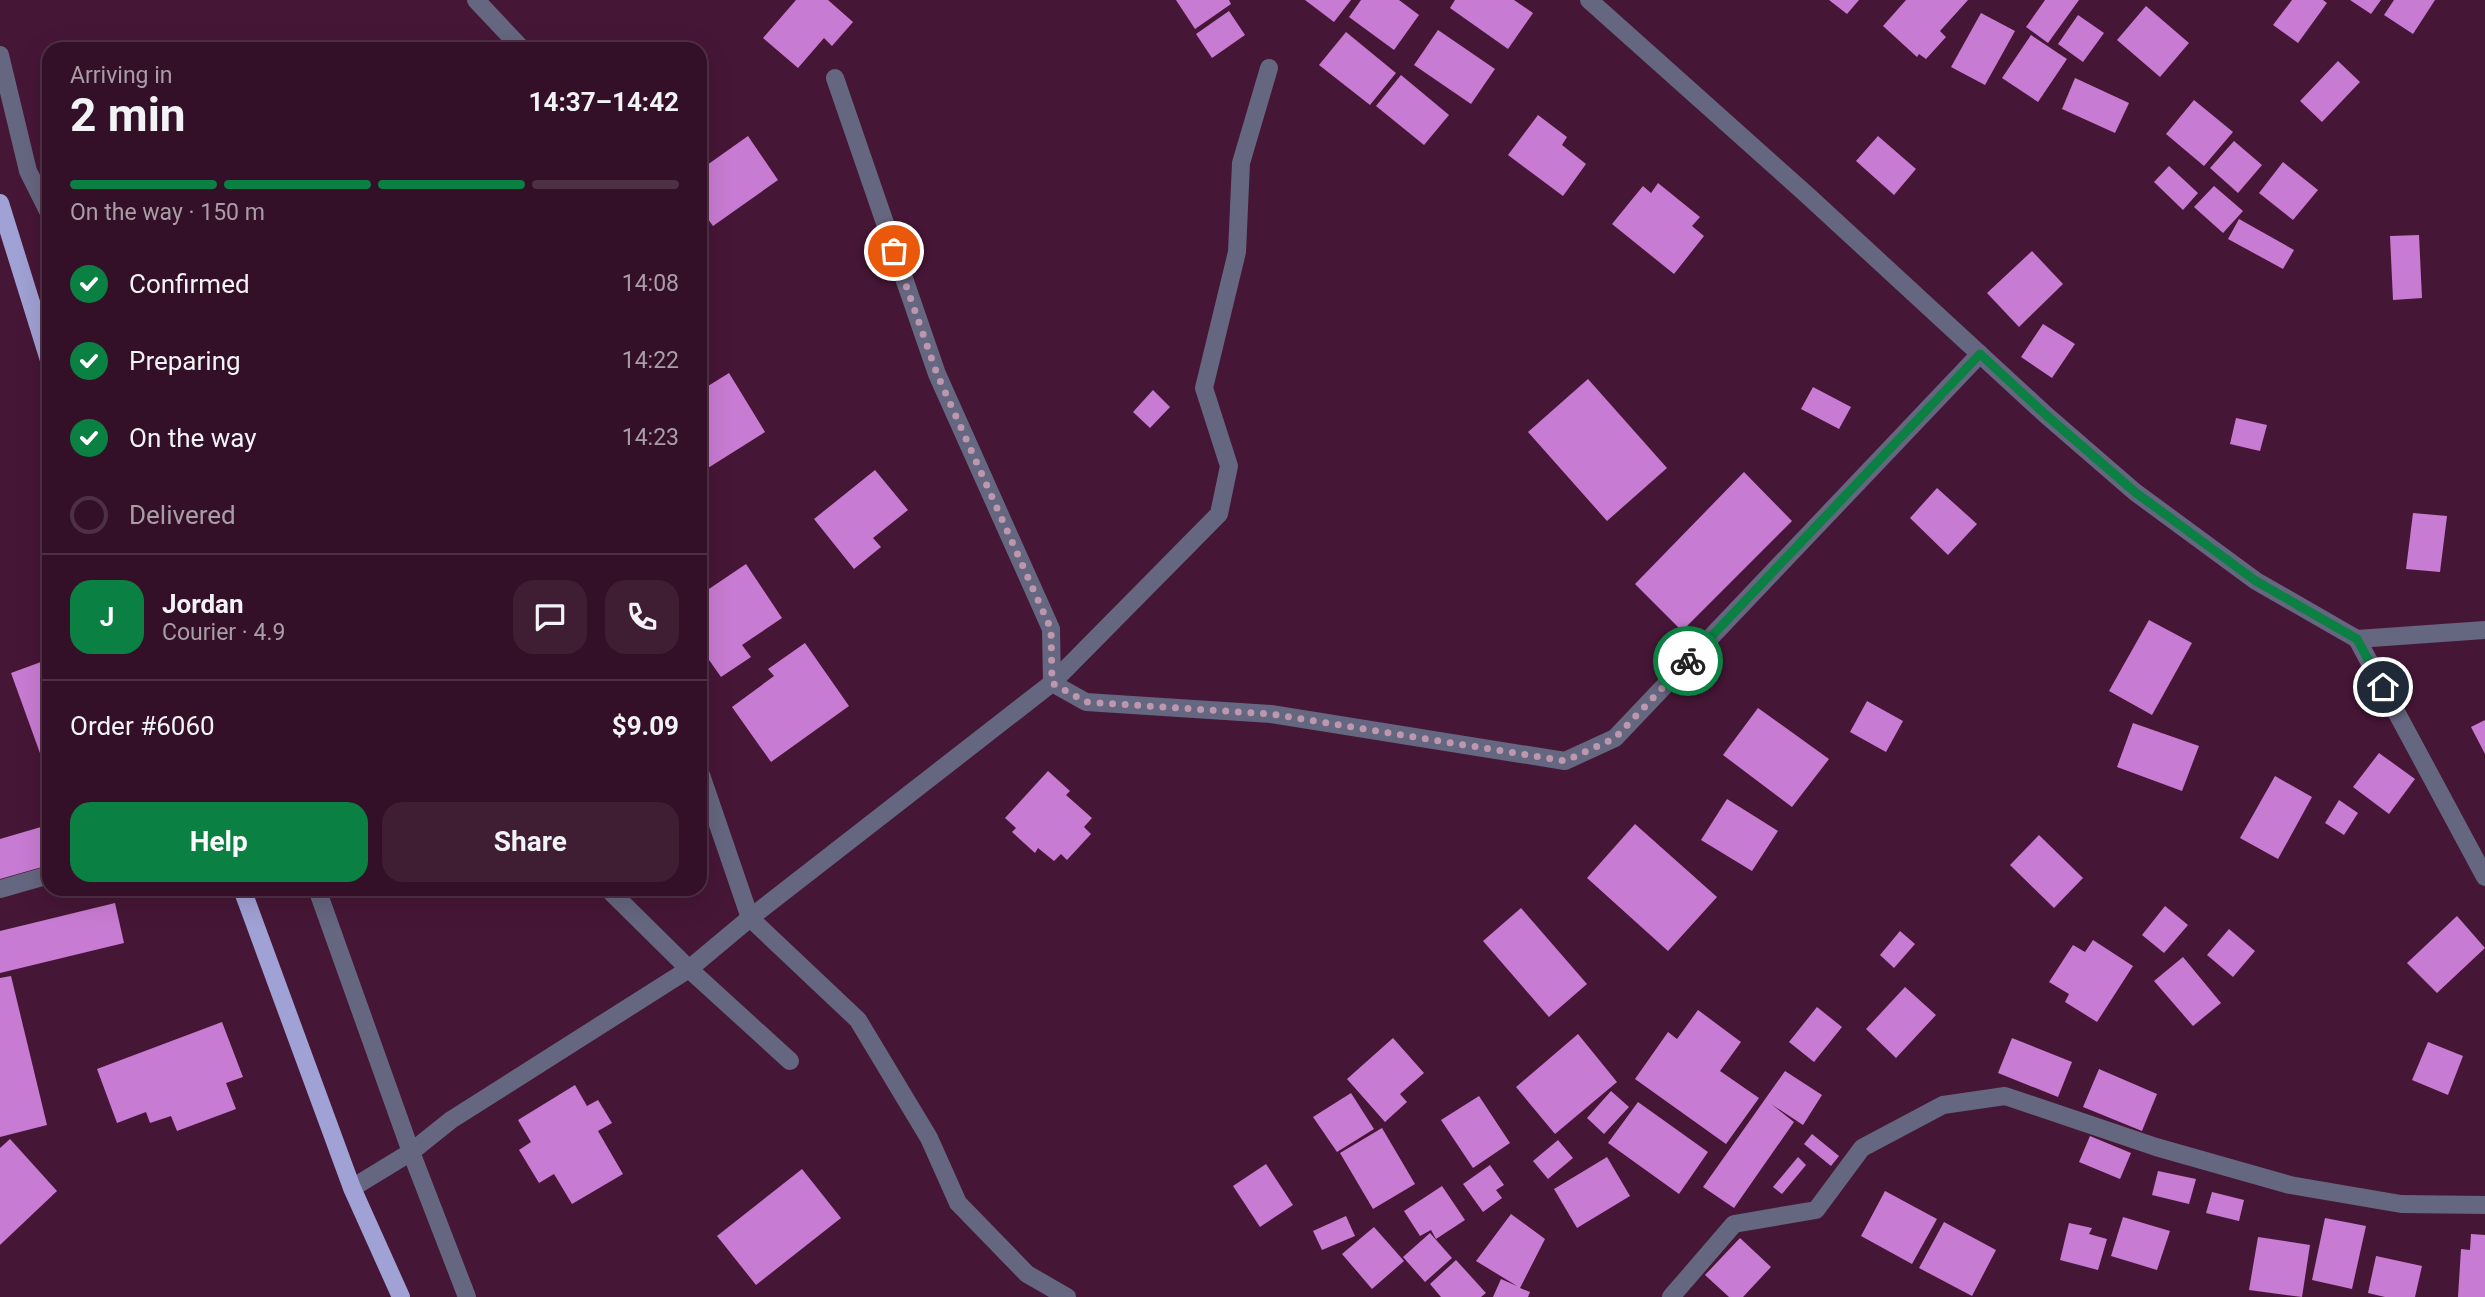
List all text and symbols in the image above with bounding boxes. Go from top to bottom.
text: Arriving in [70,62,173,89]
text: 14:37–14:42 [529,87,679,117]
text: 2 min [70,88,186,142]
text: On the way · 150 m [70,199,265,226]
pin [864,221,924,281]
icon: bag [875,232,913,270]
icon: check [70,265,108,303]
text: Confirmed [129,269,250,299]
text: 14:08 [622,270,679,297]
icon: check [70,342,108,380]
text: Preparing [129,346,241,376]
text: 14:22 [622,347,679,374]
icon: check [70,419,108,457]
text: On the way [129,423,257,453]
text: 14:23 [622,424,679,451]
text: Delivered [129,500,236,530]
button: chat [513,580,587,654]
button: phone [605,580,679,654]
text: Jordan [162,589,244,619]
text: J [100,602,114,632]
text: Courier · 4.9 [162,619,285,646]
courier [1653,626,1723,696]
icon: bike [1669,642,1707,680]
pin [2353,657,2413,717]
icon: home [2364,668,2402,706]
text: Order #6060 [70,711,215,741]
text: $9.09 [612,711,679,741]
button: Help [70,802,368,882]
button: Share [382,802,679,882]

